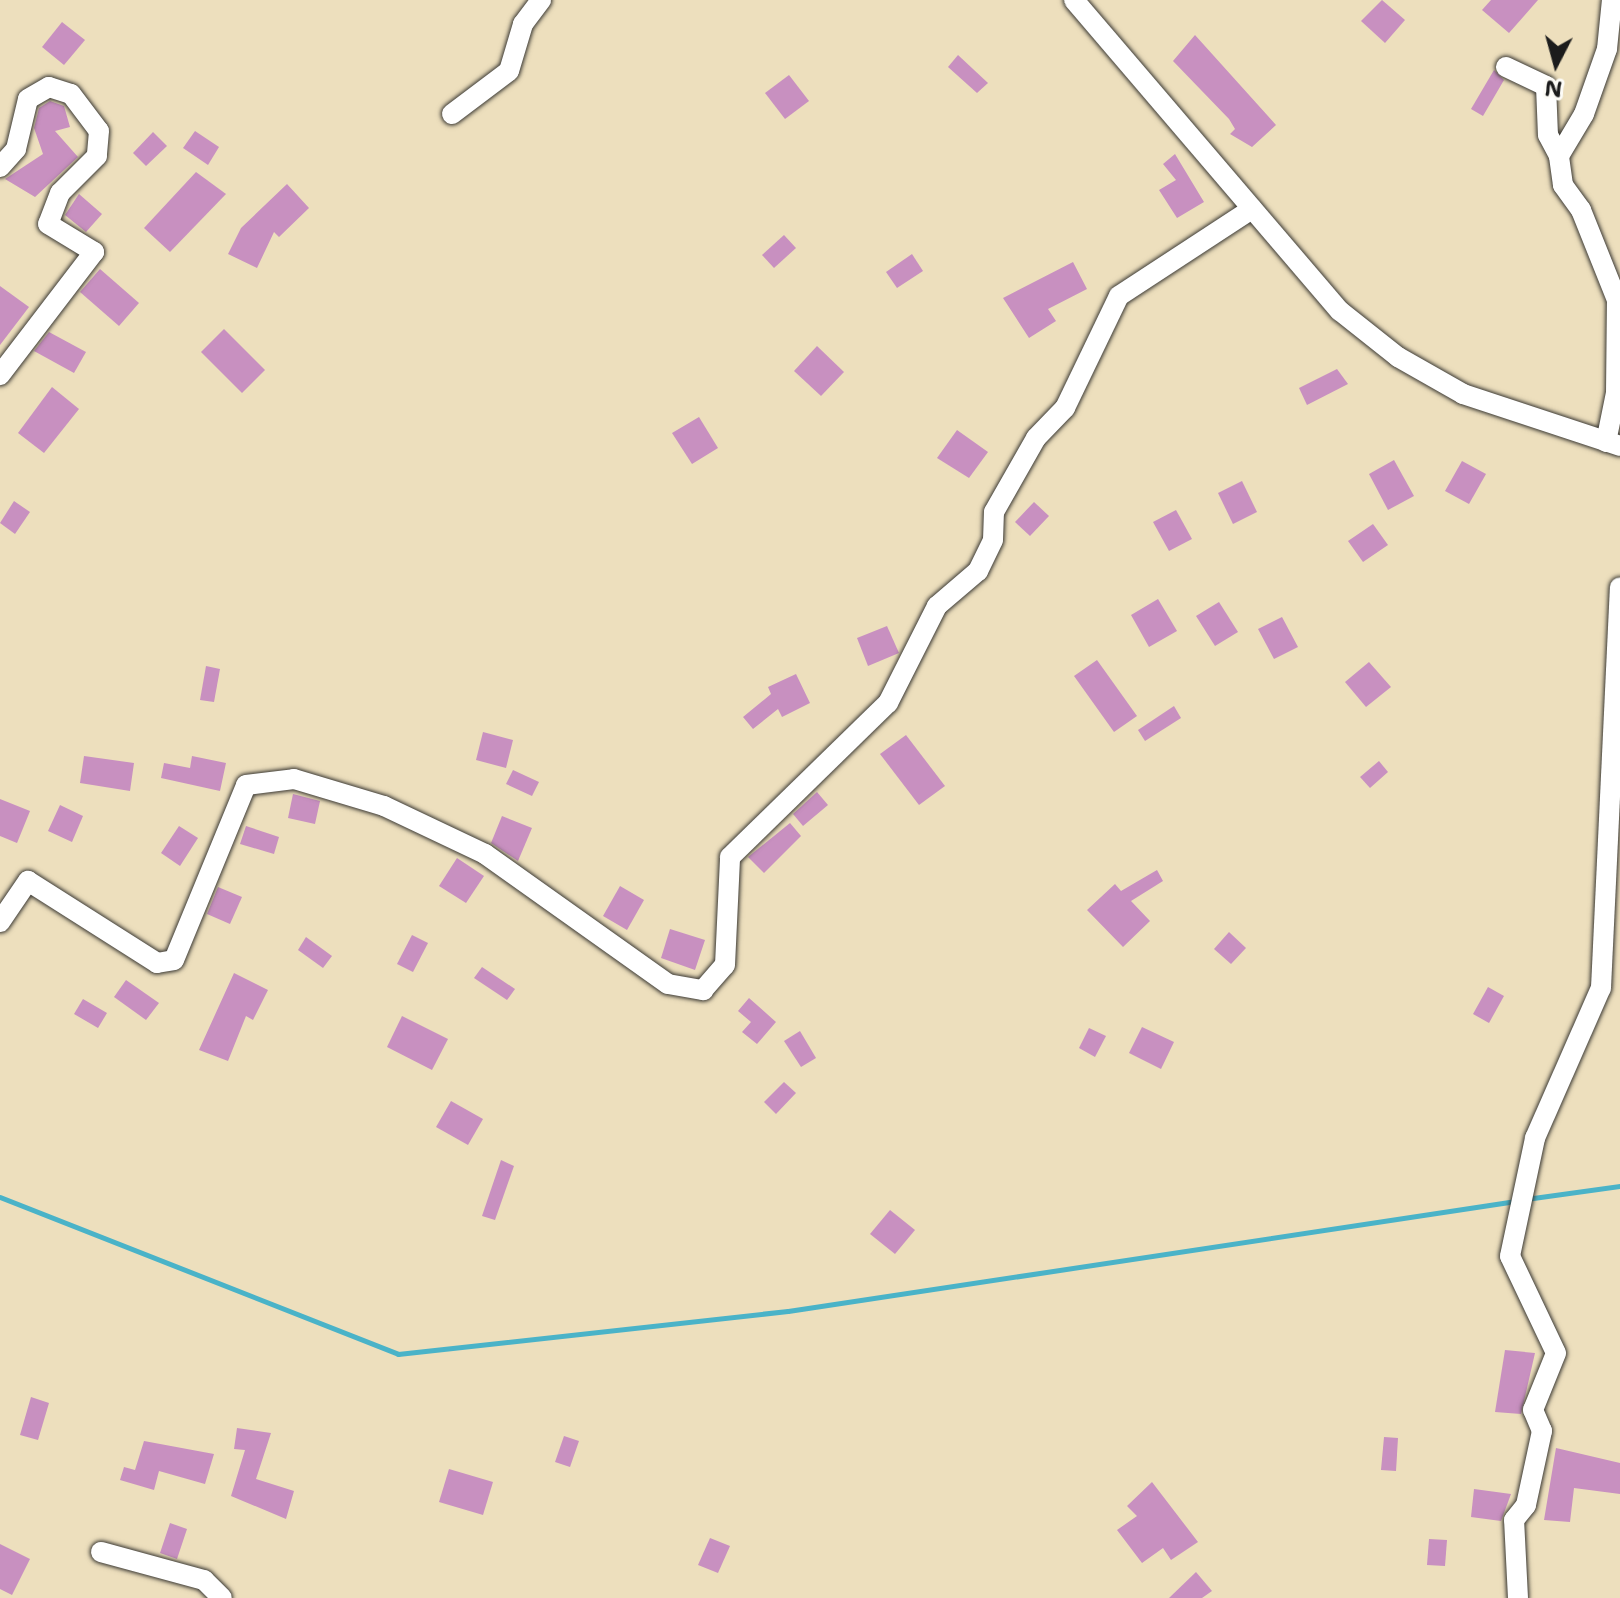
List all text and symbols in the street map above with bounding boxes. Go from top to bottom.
north arrow [1516,24,1596,104]
text: N [1543,73,1564,104]

